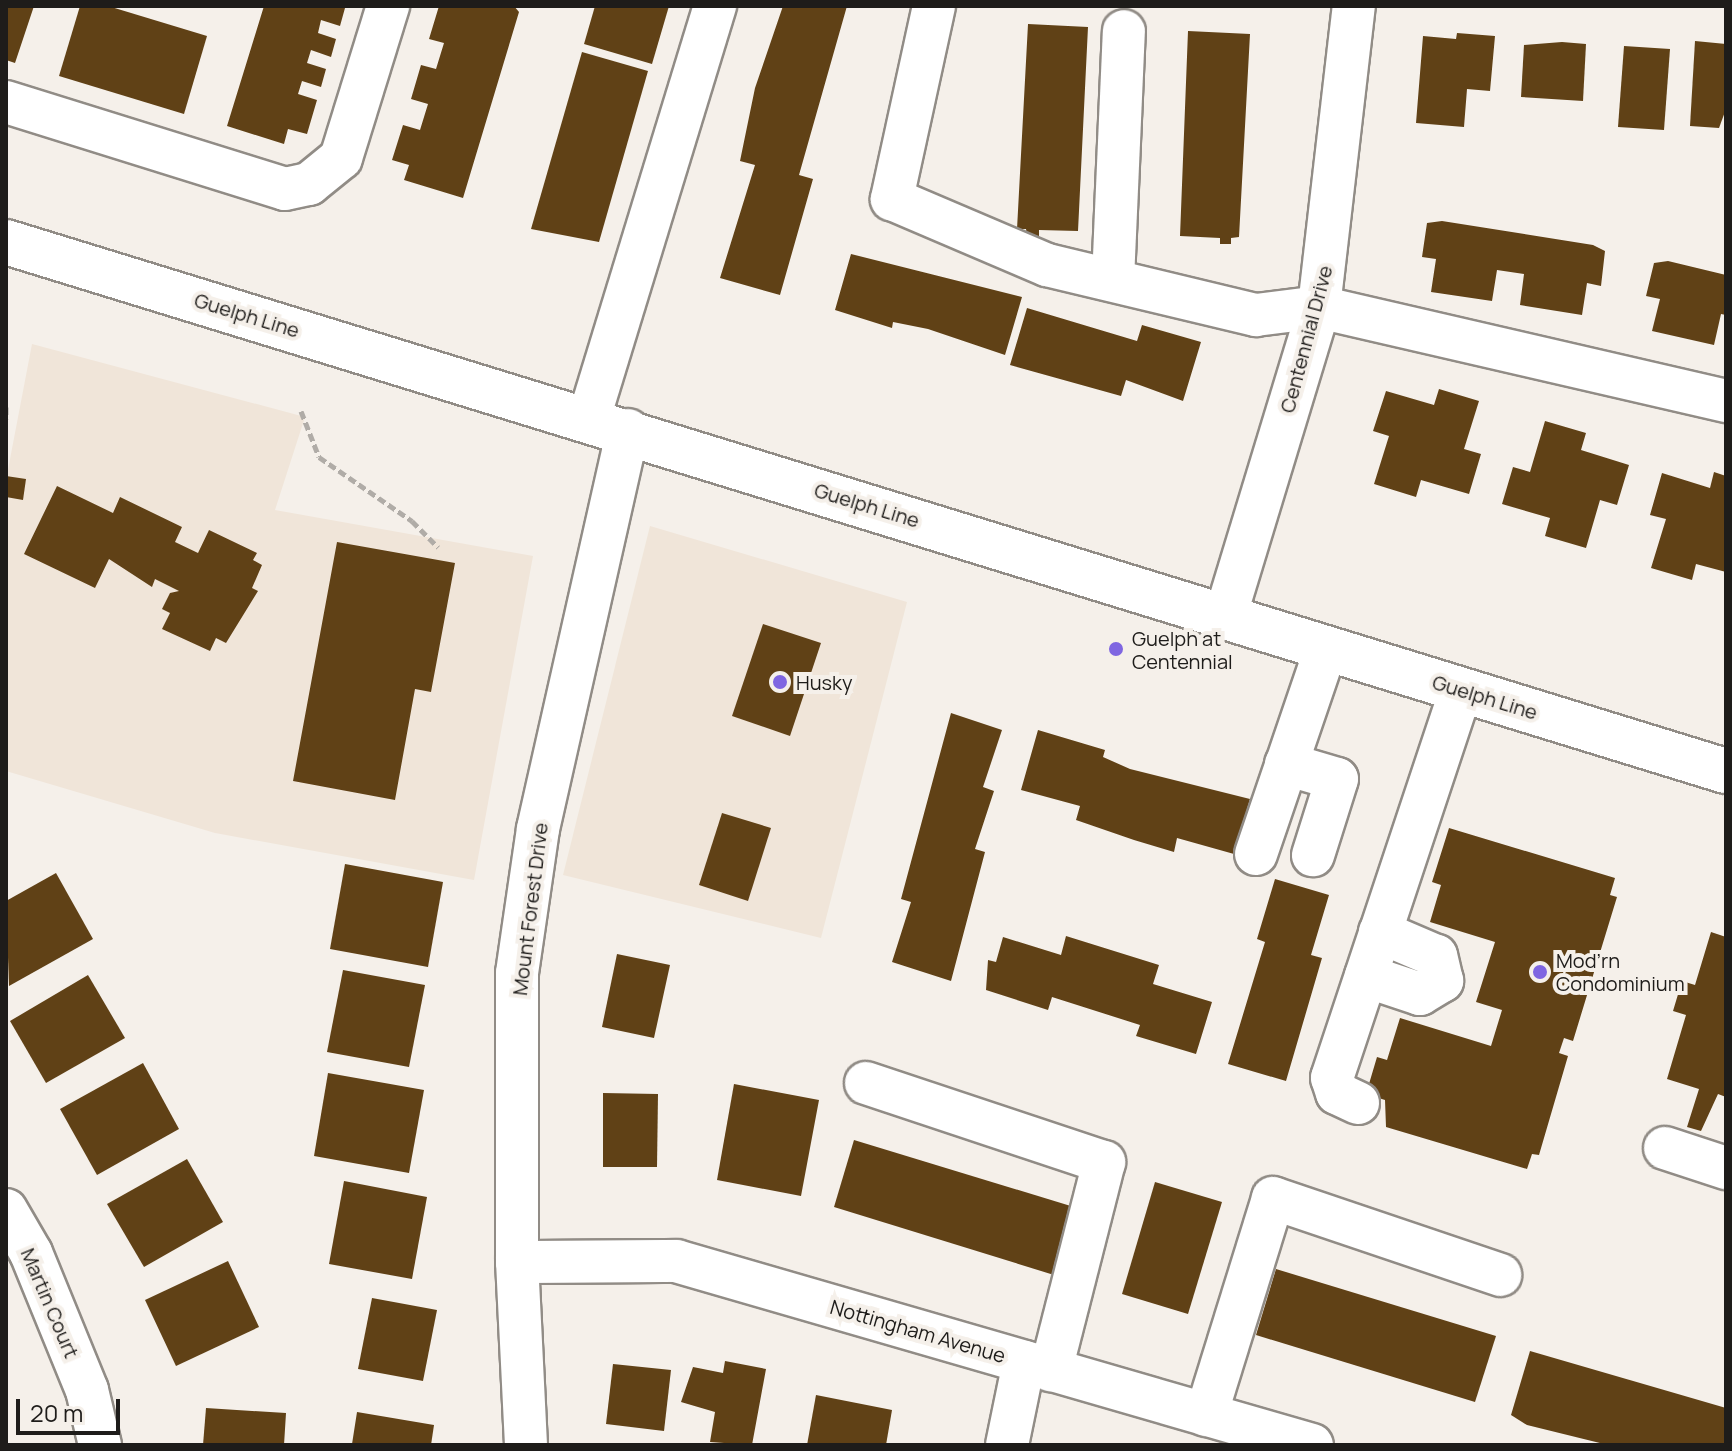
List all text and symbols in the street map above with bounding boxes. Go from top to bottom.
street label: Centennial Drive [1275,263,1337,415]
street label: Guelph Line [192,288,302,342]
street label: Guelph Line [812,478,922,532]
place label: Guelph at Centennial [1132,626,1233,673]
marker: Guelph at Centennial [1107,640,1125,658]
place label: Husky [796,670,853,694]
street label: Guelph Line [1430,670,1540,724]
marker: Husky [771,673,789,691]
street label: Mount Forest Drive [507,821,553,997]
place label: Mod’rn Condominium [1556,948,1685,995]
marker: Mod’rn Condominium [1531,963,1549,981]
street label: Martin Court [16,1244,84,1362]
street label: Nottingham Avenue [828,1294,1008,1368]
scale bar [20,1383,124,1433]
text: 20 m [30,1396,83,1429]

